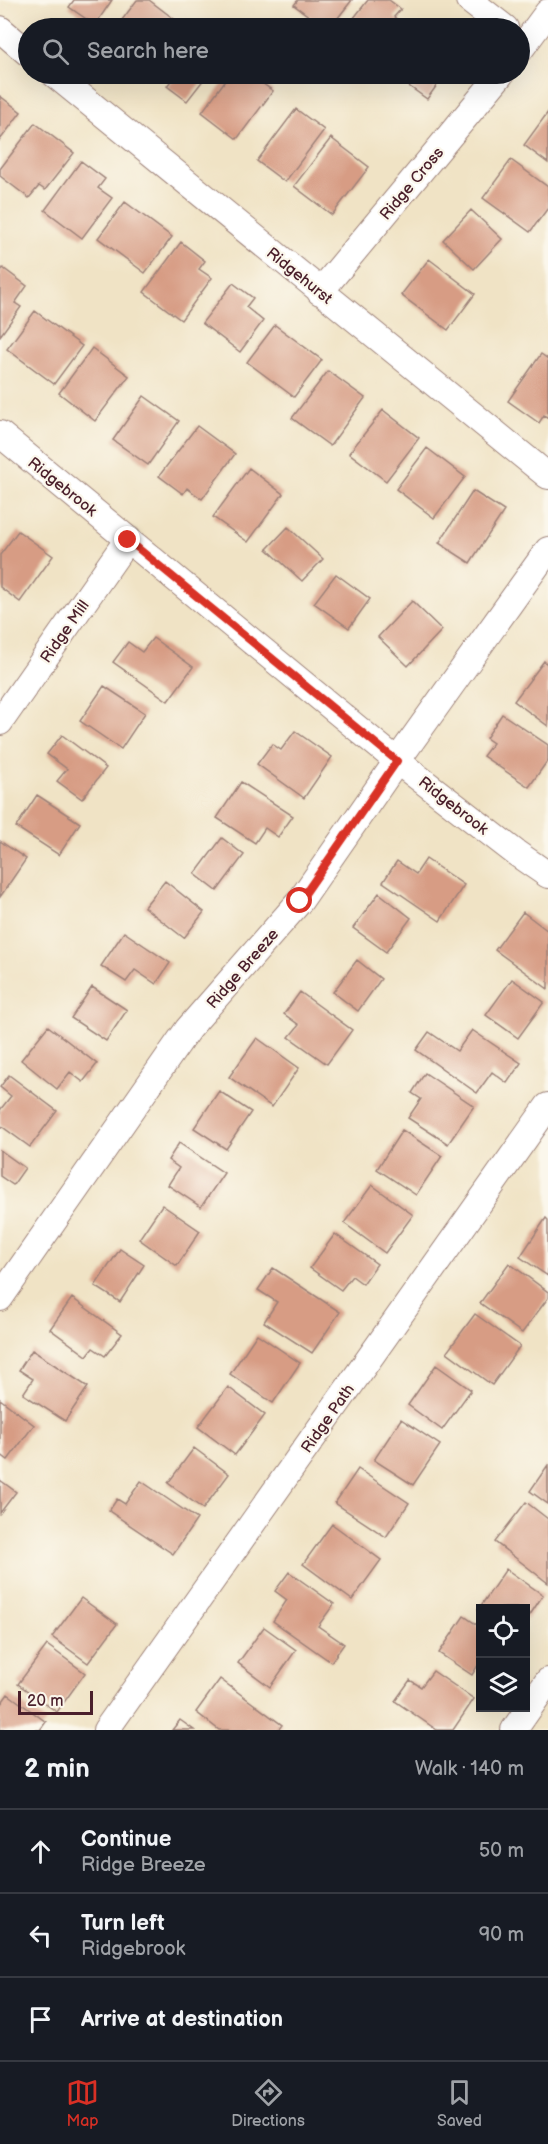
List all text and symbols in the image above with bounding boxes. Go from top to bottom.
search box [18,18,530,84]
icon: search [39,35,72,68]
text: Search here [87,38,209,65]
street label: Ridge Cross [376,144,448,224]
street label: Ridgehurst [262,244,336,309]
street label: Ridgebrook [24,453,101,521]
route end [114,526,140,552]
street label: Ridge Mill [37,597,94,667]
street label: Ridgebrook [414,773,492,839]
route start [286,887,312,913]
street label: Ridge Breeze [203,925,283,1013]
street label: Ridge Path [298,1381,359,1457]
map controls [476,1604,530,1712]
button: locate [476,1604,530,1658]
button: layers [476,1658,530,1712]
scale bar [18,1688,93,1716]
text: 20 m [27,1692,63,1711]
text: 2 min [24,1754,90,1785]
text: Walk · 140 m [415,1757,524,1781]
text: Continue [81,1826,171,1853]
icon: ahead [24,1835,57,1868]
text: 50 m [479,1839,524,1863]
text: Ridge Breeze [81,1853,206,1877]
text: Turn left [81,1910,165,1937]
icon: left [24,1919,57,1952]
text: 90 m [479,1923,524,1947]
text: Ridgebrook [81,1937,185,1961]
icon: arrive [24,2003,57,2036]
text: Arrive at destination [81,2006,283,2033]
tab: Map [66,2076,99,2131]
tab: Directions [231,2076,305,2131]
tab: Saved [437,2076,482,2131]

